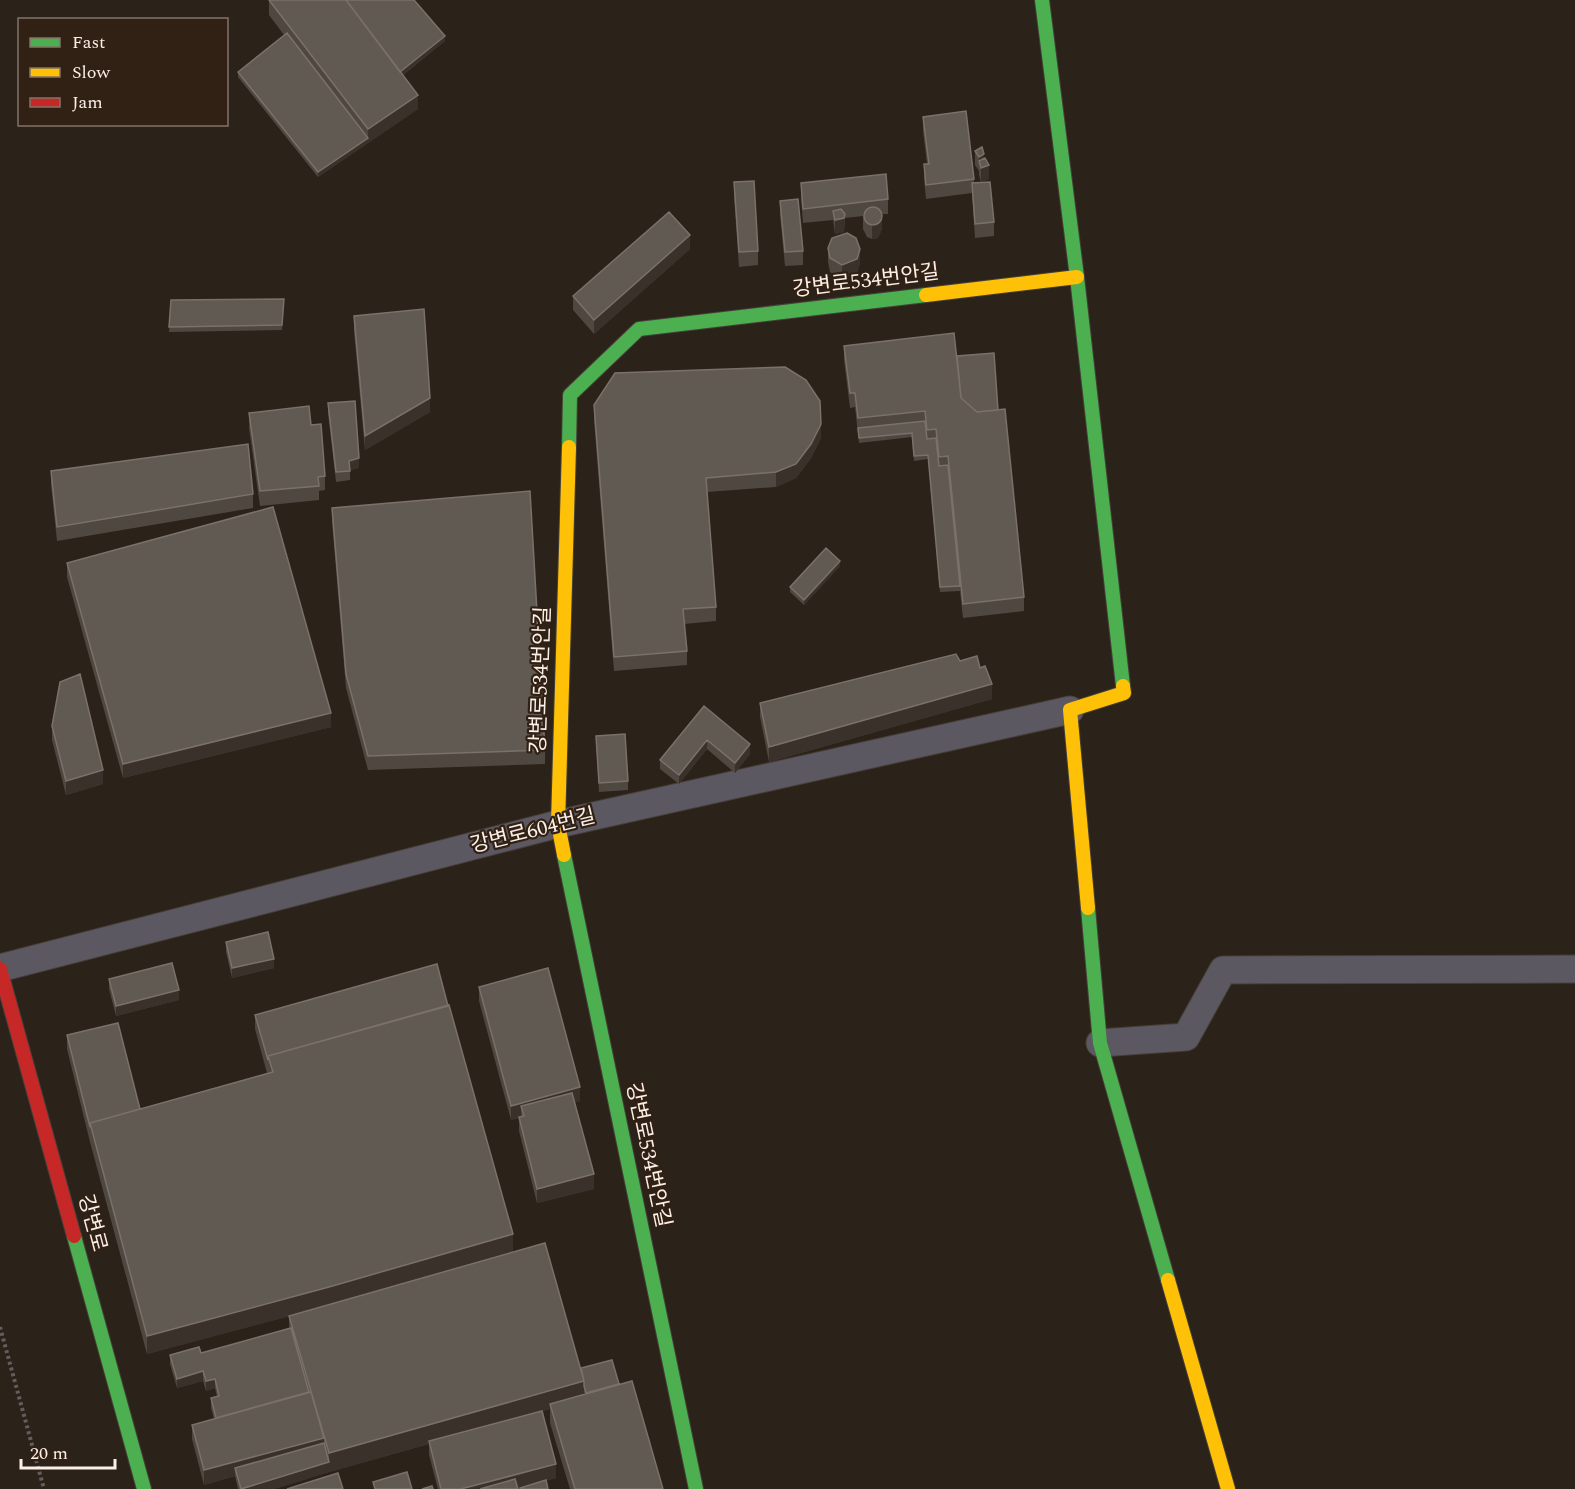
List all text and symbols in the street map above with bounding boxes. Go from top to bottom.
legend [18,18,228,126]
text: Fast [72,29,105,56]
text: Slow [72,59,111,86]
text: Jam [72,89,103,116]
street label: 강변로534번안길 [791,256,941,306]
street label: 강변로534번안길 [522,606,560,754]
street label: 강변로604번길 [467,800,599,862]
street label: 강변로534번안길 [617,1080,679,1230]
street label: 강변로 [69,1191,115,1255]
scale bar [21,1432,116,1470]
text: 20 m [30,1440,68,1467]

